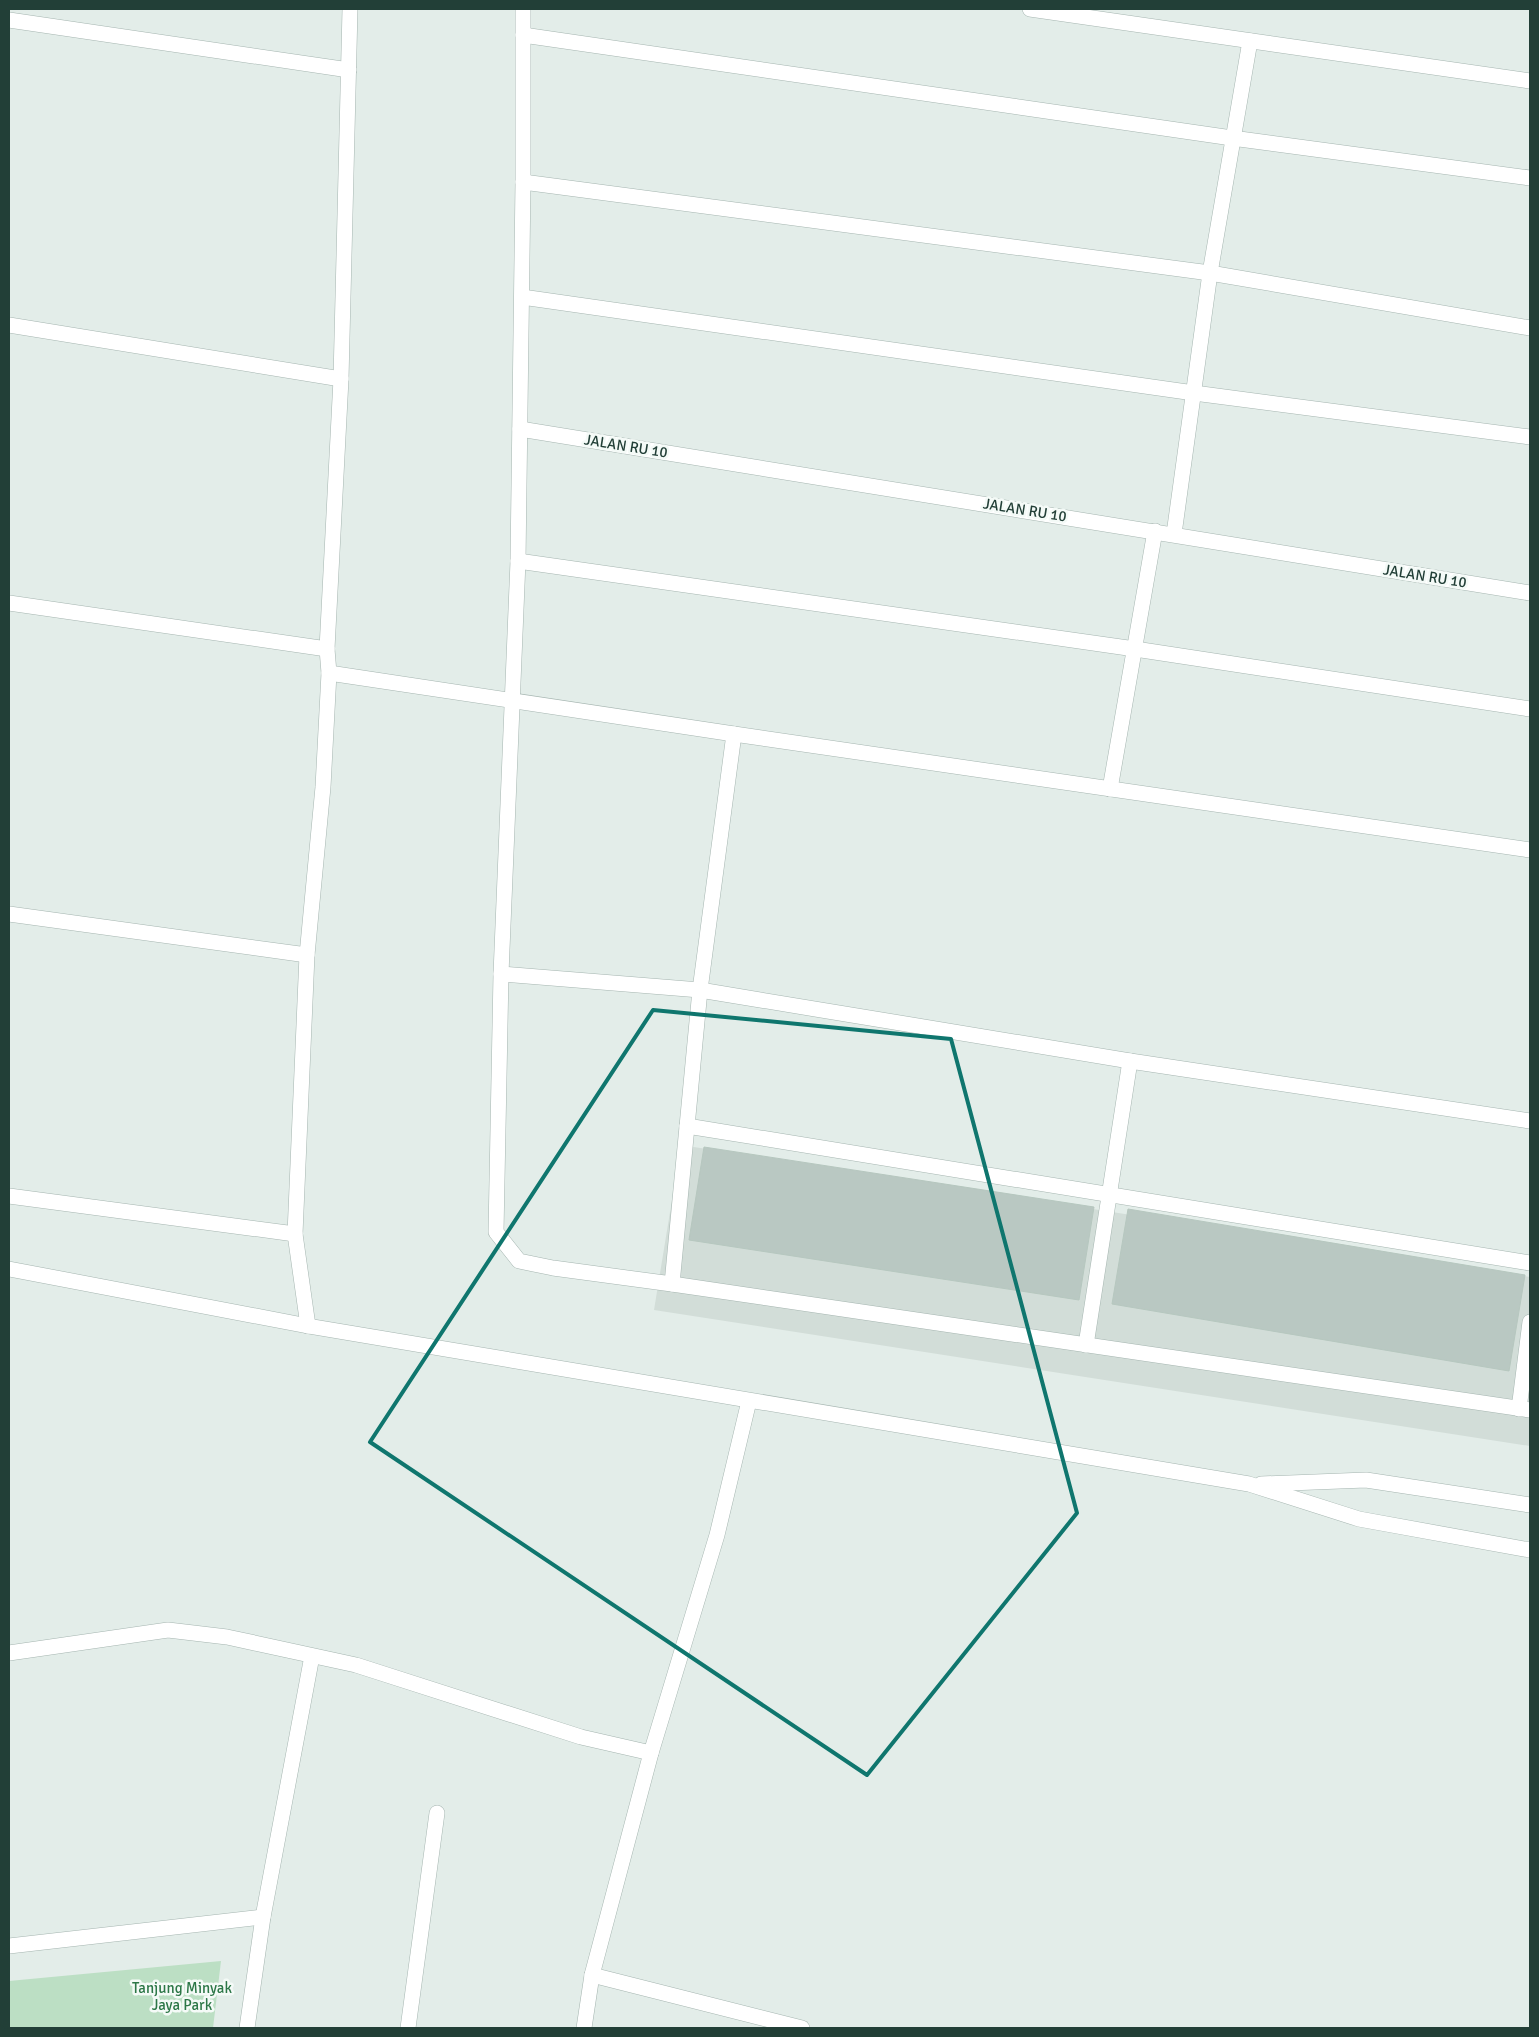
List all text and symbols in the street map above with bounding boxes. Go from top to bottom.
street label: JALAN RU 10 [583,431,669,461]
street label: JALAN RU 10 [982,495,1068,525]
street label: JALAN RU 10 [1382,561,1468,591]
park label: Tanjung Minyak Jaya Park [132,1979,232,2014]

